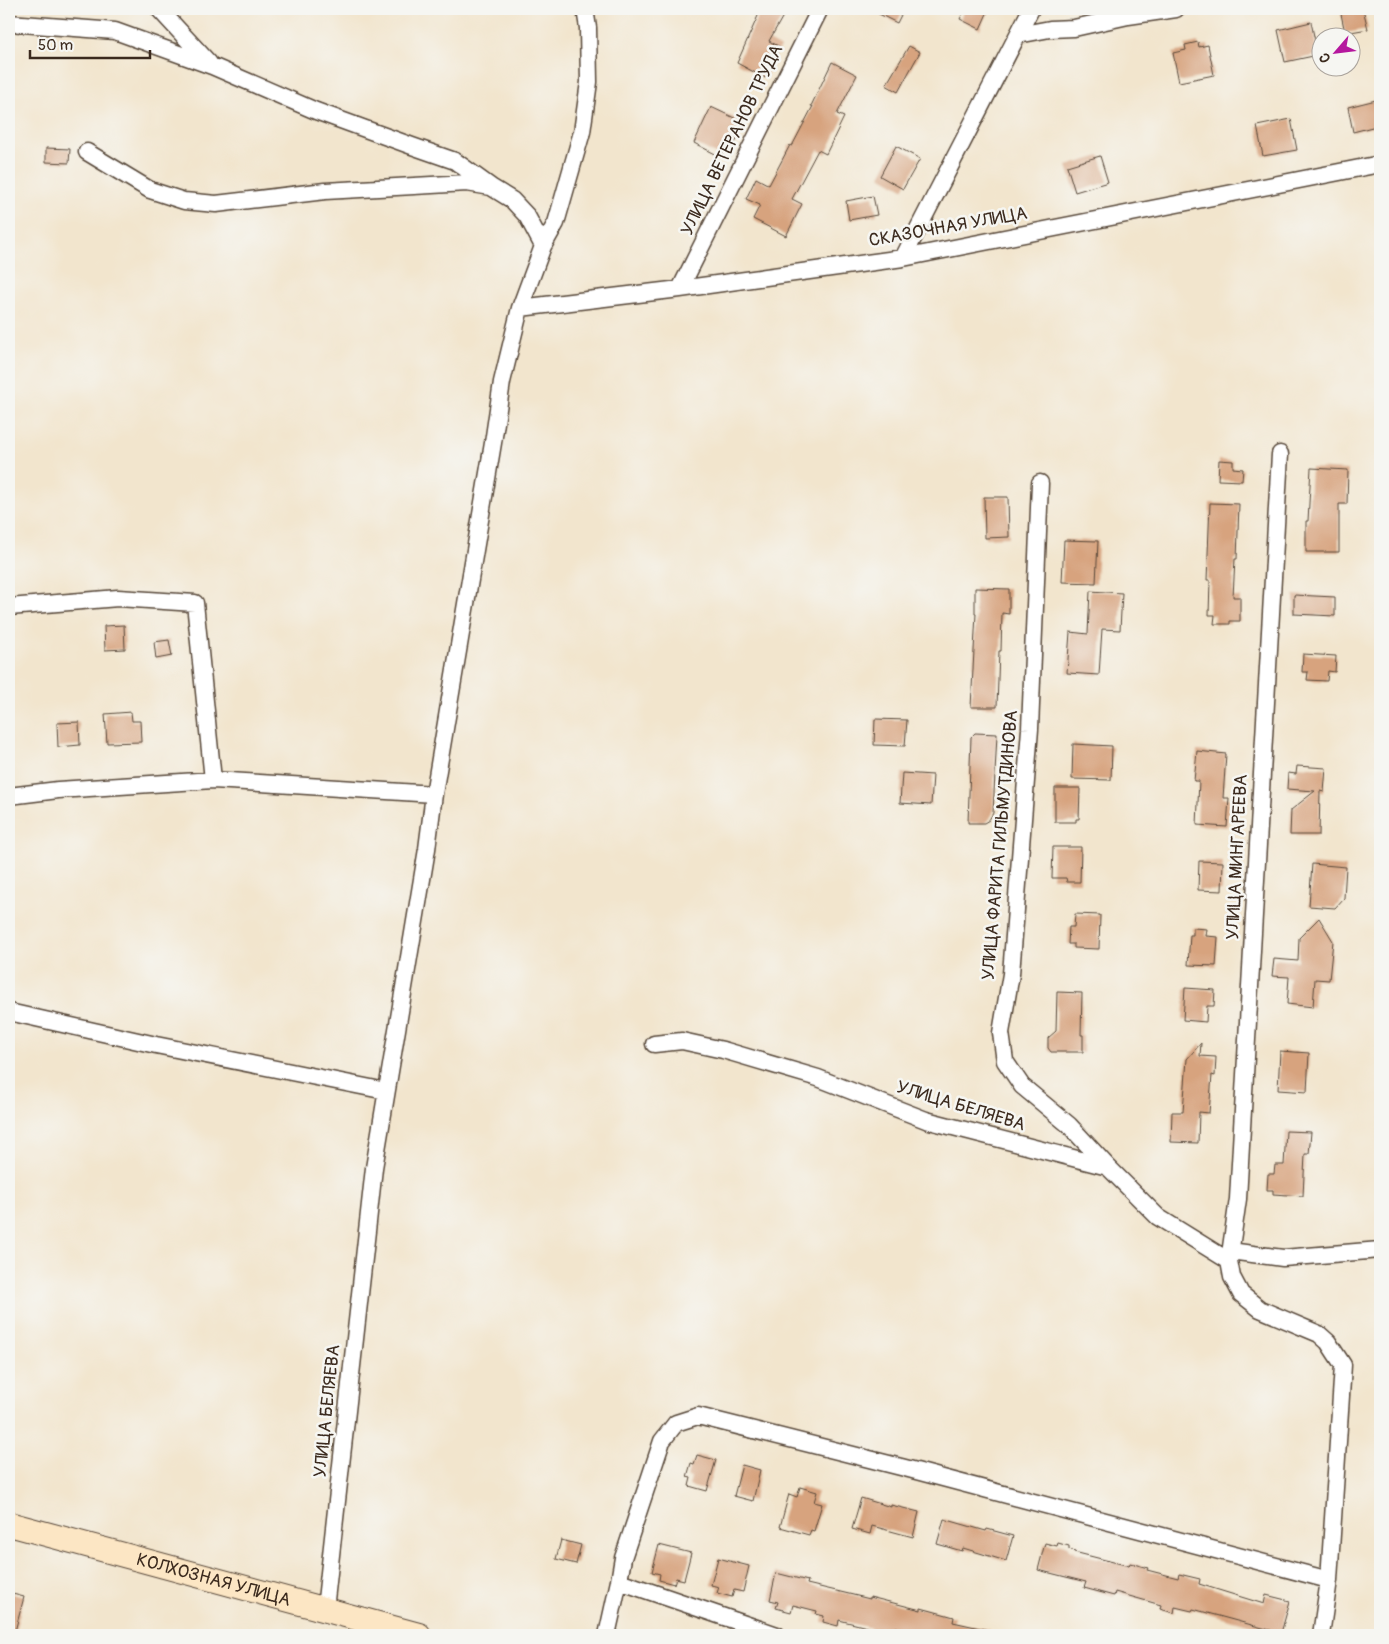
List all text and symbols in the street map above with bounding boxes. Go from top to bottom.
scale bar [30,28,150,60]
north arrow [1312,28,1362,78]
text: 50 m [38,36,73,55]
street label: УЛИЦА ВЕТЕРАНОВ ТРУДА [676,41,788,239]
text: С [1315,50,1334,66]
street label: СКАЗОЧНАЯ УЛИЦА [867,202,1029,252]
street label: УЛИЦА ФАРИТА ГИЛЬМУТДИНОВА [977,709,1023,981]
street label: УЛИЦА МИНГАРЕЕВА [1221,773,1253,940]
street label: УЛИЦА БЕЛЯЕВА [894,1076,1028,1137]
street label: УЛИЦА БЕЛЯЕВА [309,1343,345,1479]
street label: КОЛХОЗНАЯ УЛИЦА [134,1548,294,1611]

